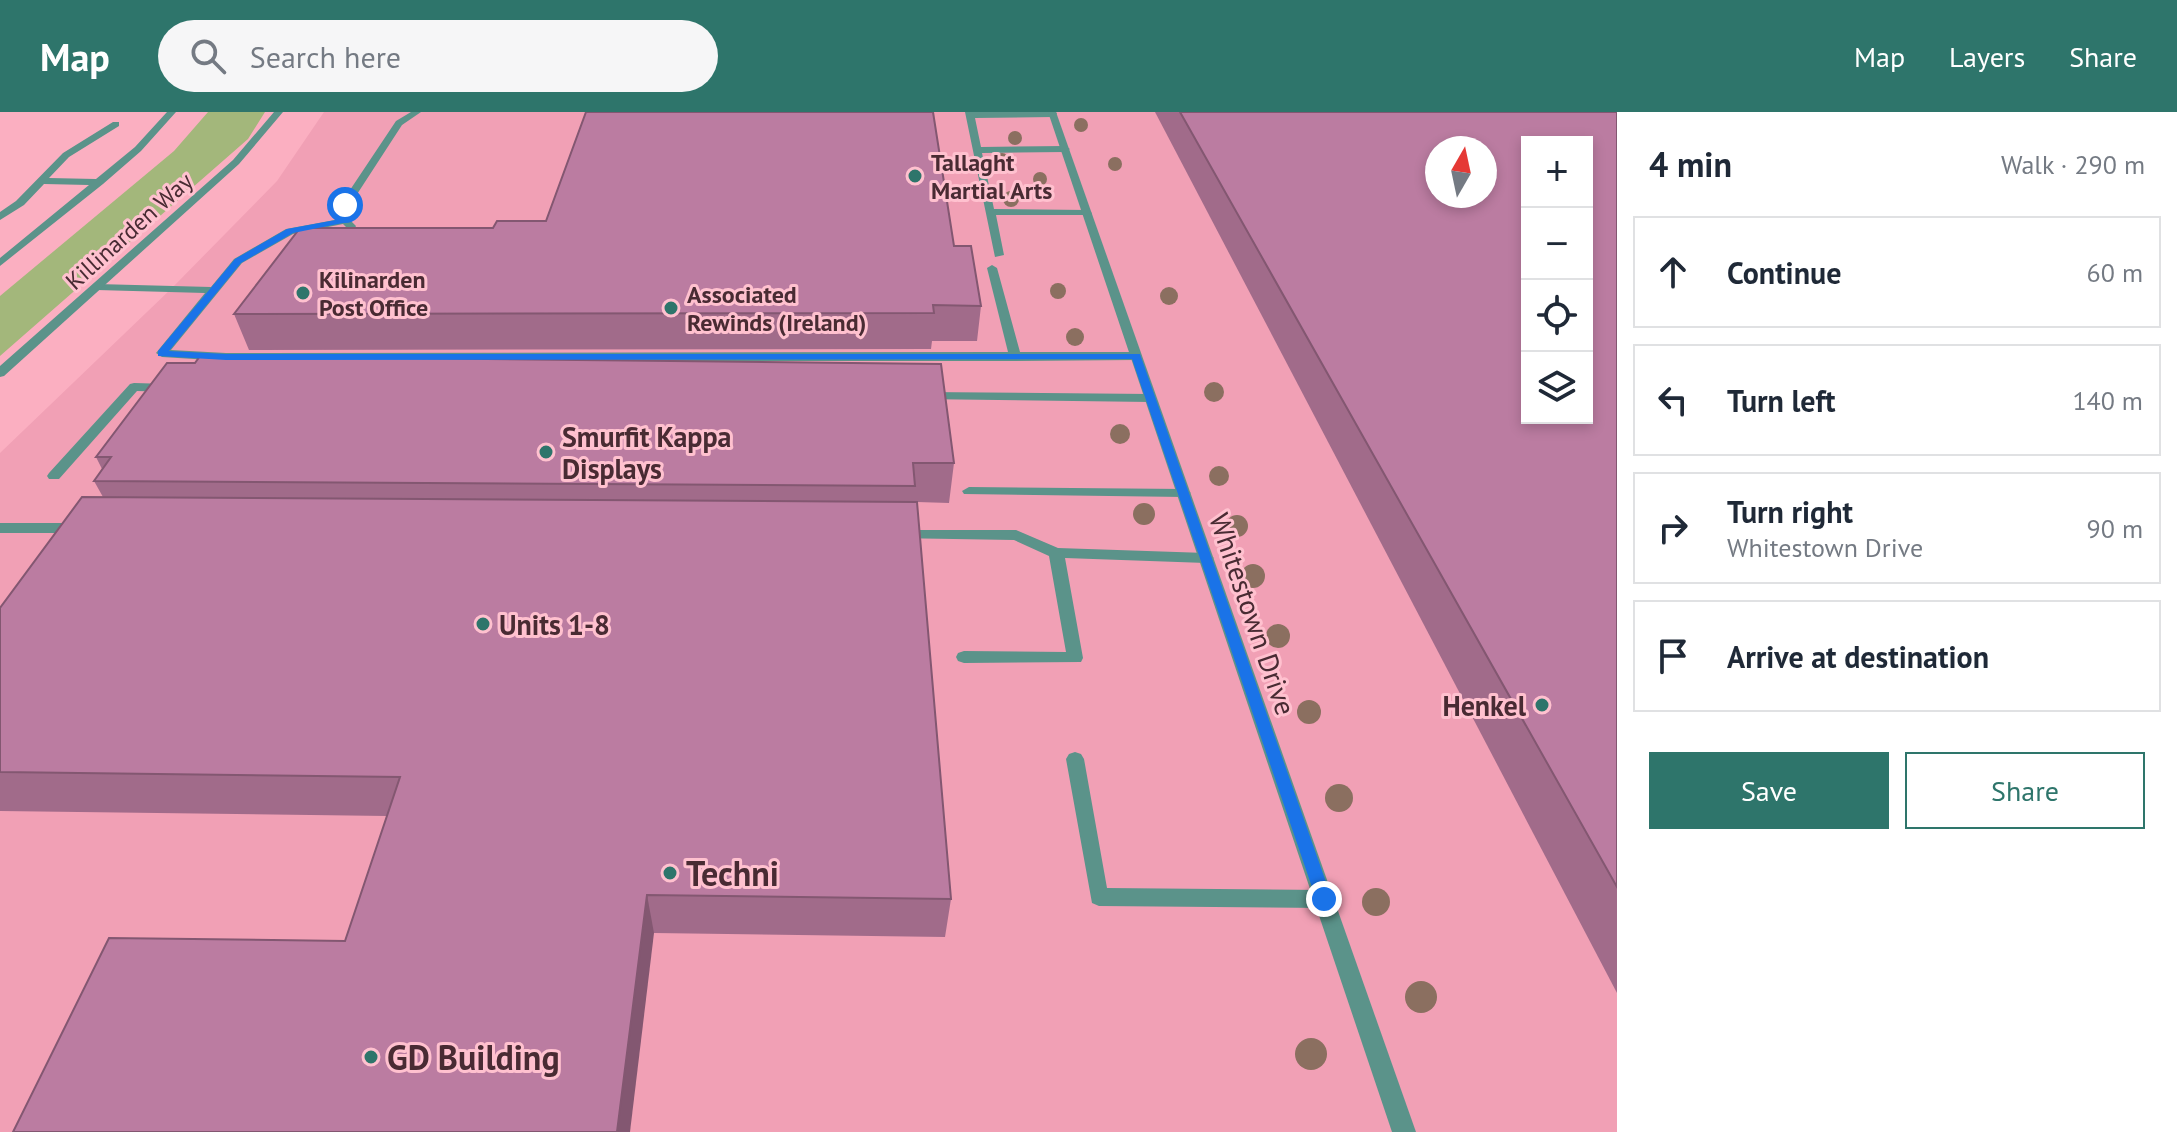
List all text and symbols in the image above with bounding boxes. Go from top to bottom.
search box [158,20,718,92]
text: Map [40,32,110,81]
icon: search [186,34,230,78]
text: Search here [250,37,401,76]
text: Map [1854,38,1905,75]
text: Layers [1949,38,2025,75]
text: Share [2069,38,2137,75]
north arrow [1425,136,1497,208]
map controls [1521,136,1593,424]
button: + [1521,136,1593,208]
text: 4 min [1649,142,1732,186]
place label: Tallaght Martial Arts [931,147,1052,206]
text: Walk · 290 m [2001,148,2145,181]
street label: Killinarden Way [59,166,199,296]
marker: Tallaght Martial Arts [906,167,924,185]
route start [327,187,363,223]
button: − [1521,208,1593,280]
icon: ahead [1651,250,1695,294]
text: Continue [1727,253,1841,292]
text: 60 m [2087,256,2143,289]
place label: Kilinarden Post Office [319,264,428,323]
place label: Associated Rewinds (Ireland) [687,279,866,338]
button: locate [1521,280,1593,352]
marker: Kilinarden Post Office [294,284,312,302]
marker: Associated Rewinds (Ireland) [662,299,680,317]
button: layers [1521,352,1593,424]
icon: left [1651,378,1695,422]
text: Turn left [1727,381,1835,420]
text: 140 m [2072,384,2143,417]
place label: Smurfit Kappa Displays [562,418,731,487]
marker: Smurfit Kappa Displays [537,443,555,461]
text: Turn right [1727,492,1853,531]
icon: right [1651,506,1695,550]
street label: Whitestown Drive [1201,508,1305,720]
text: 90 m [2087,512,2143,545]
text: Whitestown Drive [1727,531,1923,564]
place label: Units 1-8 [499,606,610,643]
marker: Units 1-8 [474,615,492,633]
icon: arrive [1651,634,1695,678]
text: Arrive at destination [1727,637,1989,676]
place label: Henkel [1442,687,1527,724]
marker: Henkel [1533,696,1551,714]
button: Save [1649,752,1889,829]
button: Share [1905,752,2145,829]
place label: Techni [686,851,779,895]
marker: Techni [661,864,679,882]
route end [1306,881,1342,917]
place label: GD Building [387,1035,560,1079]
marker: GD Building [362,1048,380,1066]

